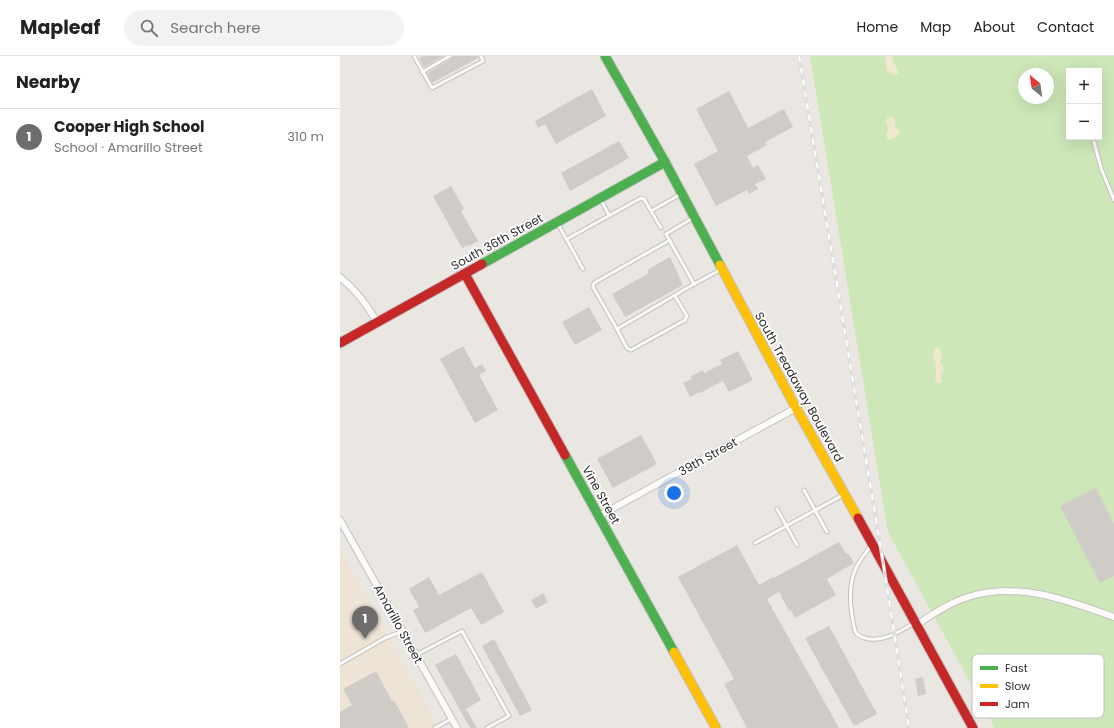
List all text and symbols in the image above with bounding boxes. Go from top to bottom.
search box [124,10,404,46]
text: Mapleaf [20,14,100,41]
icon: search [138,17,160,39]
text: Search here [170,17,261,38]
text: Home [856,17,898,37]
text: Map [920,17,951,37]
text: About [973,17,1015,37]
text: Contact [1037,17,1094,37]
north arrow [1018,68,1054,104]
map controls [1066,68,1102,140]
button: + [1066,68,1102,104]
text: Nearby [16,70,80,94]
button: − [1066,104,1102,140]
text: Cooper High School [54,116,204,137]
text: 1 [27,127,31,146]
text: 310 m [287,127,324,146]
text: School · Amarillo Street [54,138,203,157]
street label: South 36th Street [448,209,546,274]
street label: South Treadaway Boulevard [751,309,848,465]
street label: 39th Street [675,433,740,480]
street label: Vine Street [578,462,625,527]
your location [664,483,684,503]
street label: Amarillo Street [370,581,427,666]
pin: 1 [352,606,378,639]
legend [972,654,1104,718]
text: Fast [1005,660,1028,676]
text: Slow [1005,678,1030,694]
text: Jam [1005,696,1030,712]

